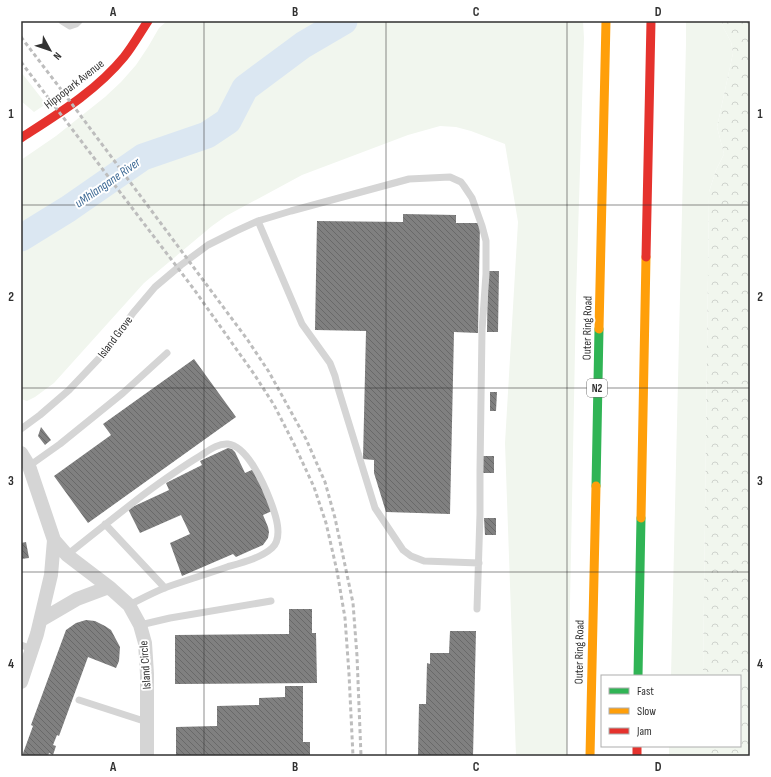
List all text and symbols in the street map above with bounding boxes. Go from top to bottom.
text: A [109,4,117,20]
text: B [292,4,298,20]
text: C [473,4,480,20]
text: D [655,4,662,20]
north arrow [30,30,70,70]
text: N [50,50,64,63]
street label: Hippopark Avenue [41,56,107,113]
text: 1 [8,106,14,122]
text: 1 [757,106,763,122]
water label: uMhlangane River [72,154,145,211]
text: 2 [8,289,14,305]
text: 2 [757,289,763,305]
street label: Outer Ring Road [579,296,596,360]
street label: Island Grove [95,313,136,361]
road number: N2 [587,379,607,397]
text: 3 [8,473,14,489]
text: 3 [757,473,763,489]
street label: Outer Ring Road [571,620,588,684]
street label: Island Circle [136,640,155,690]
text: 4 [8,656,14,672]
text: 4 [757,656,763,672]
legend [601,675,741,747]
text: Fast [637,684,654,699]
text: Slow [637,704,656,719]
text: Jam [636,724,652,739]
text: A [109,759,117,775]
text: B [292,759,298,775]
text: C [473,759,480,775]
text: D [655,759,662,775]

